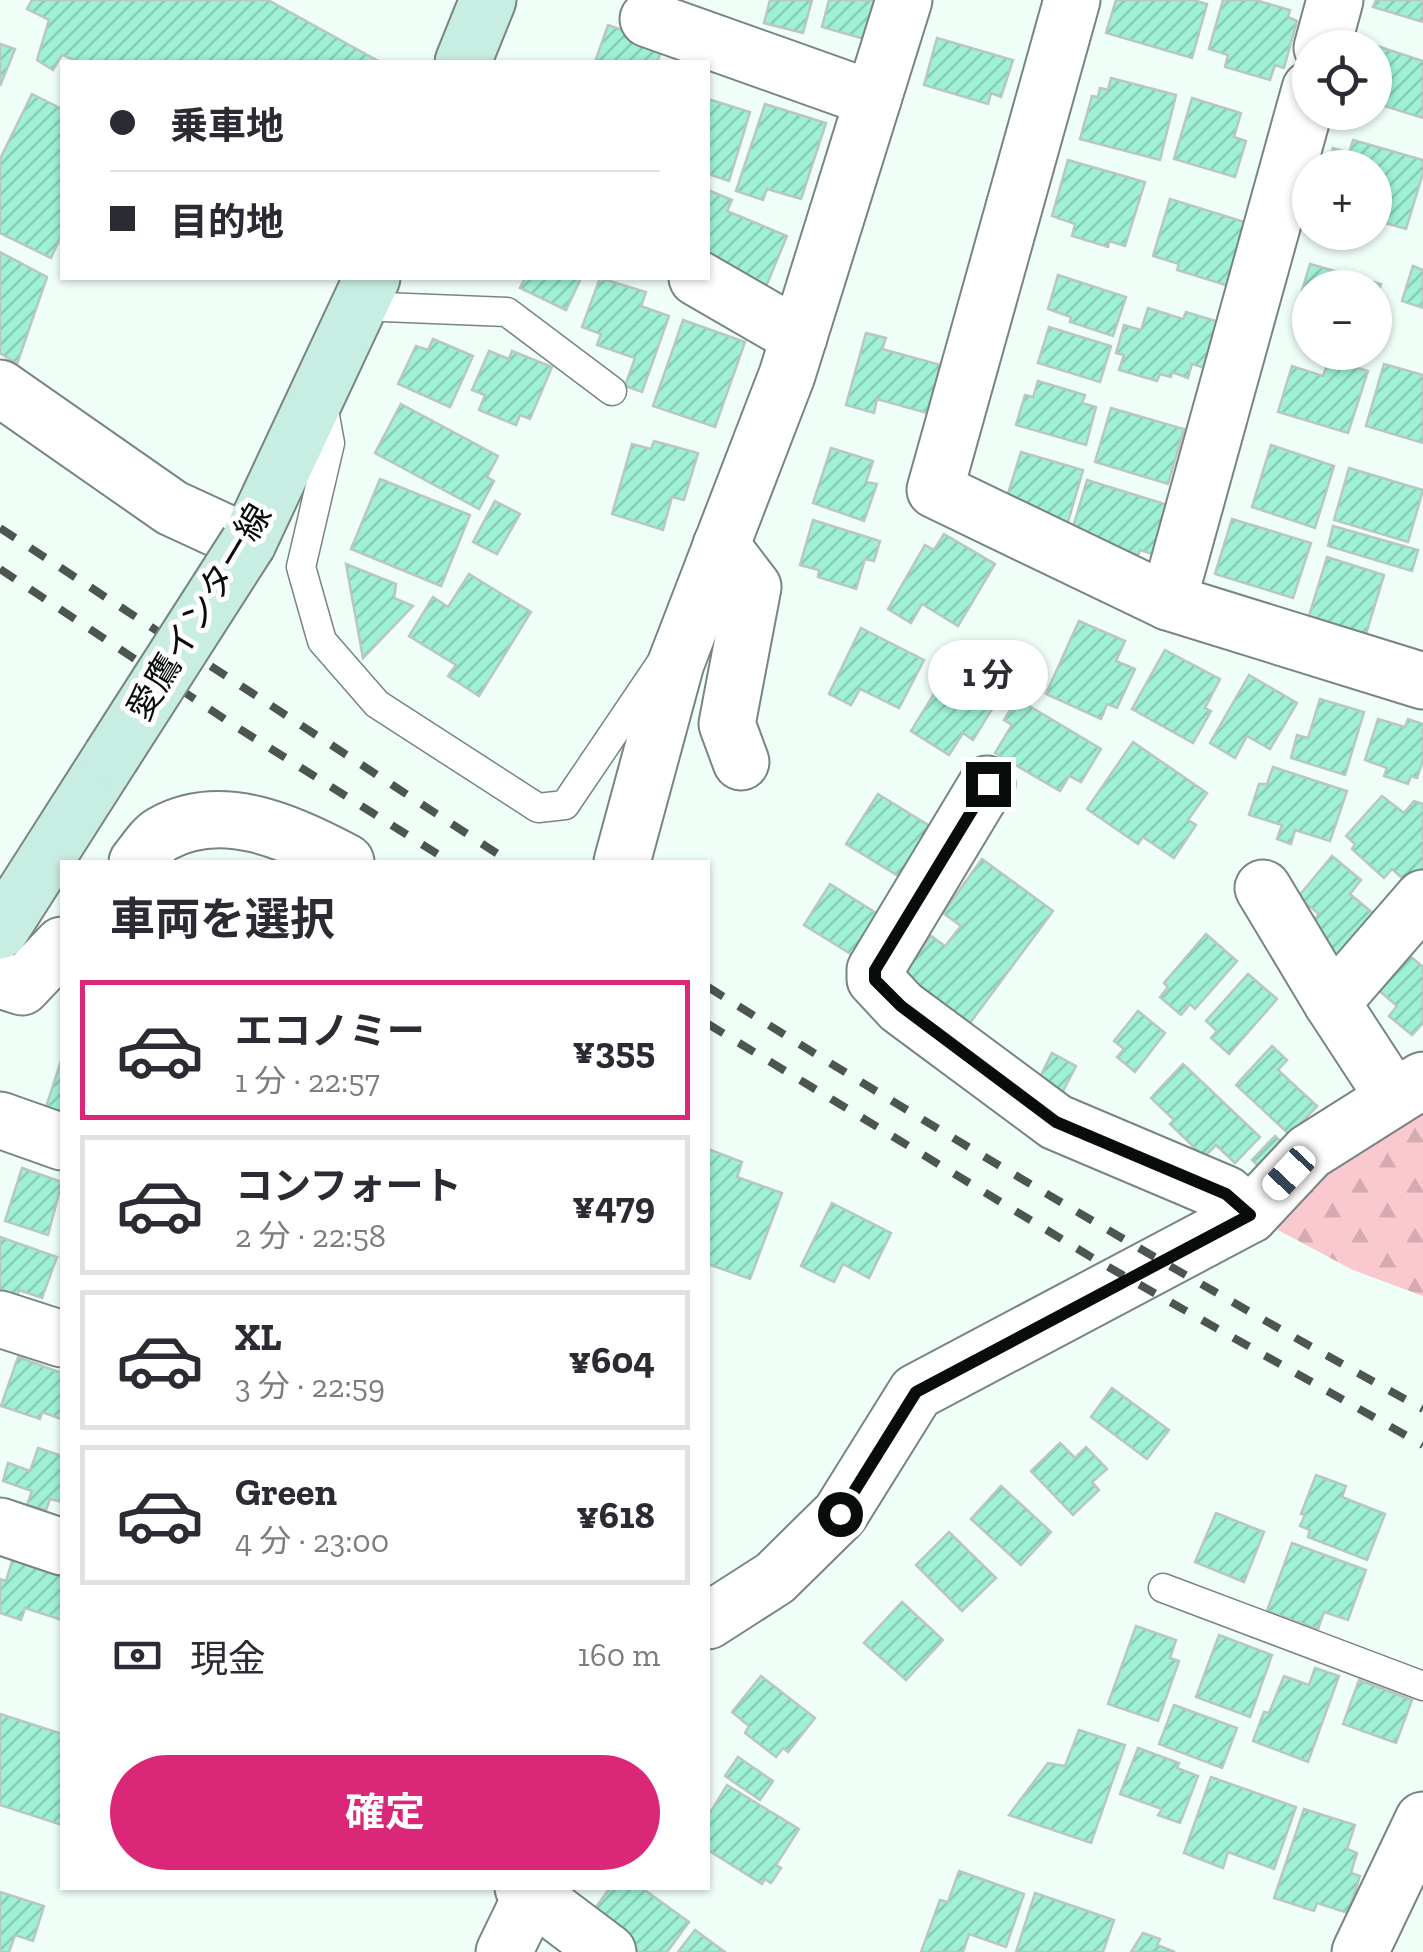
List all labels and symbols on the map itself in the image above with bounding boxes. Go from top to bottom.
street label: 愛鷹インター線 [118,496,280,728]
callout: 1 分 [928,639,1048,709]
route end [966,762,1011,807]
car [1258,1141,1320,1205]
route start [818,1492,863,1537]

